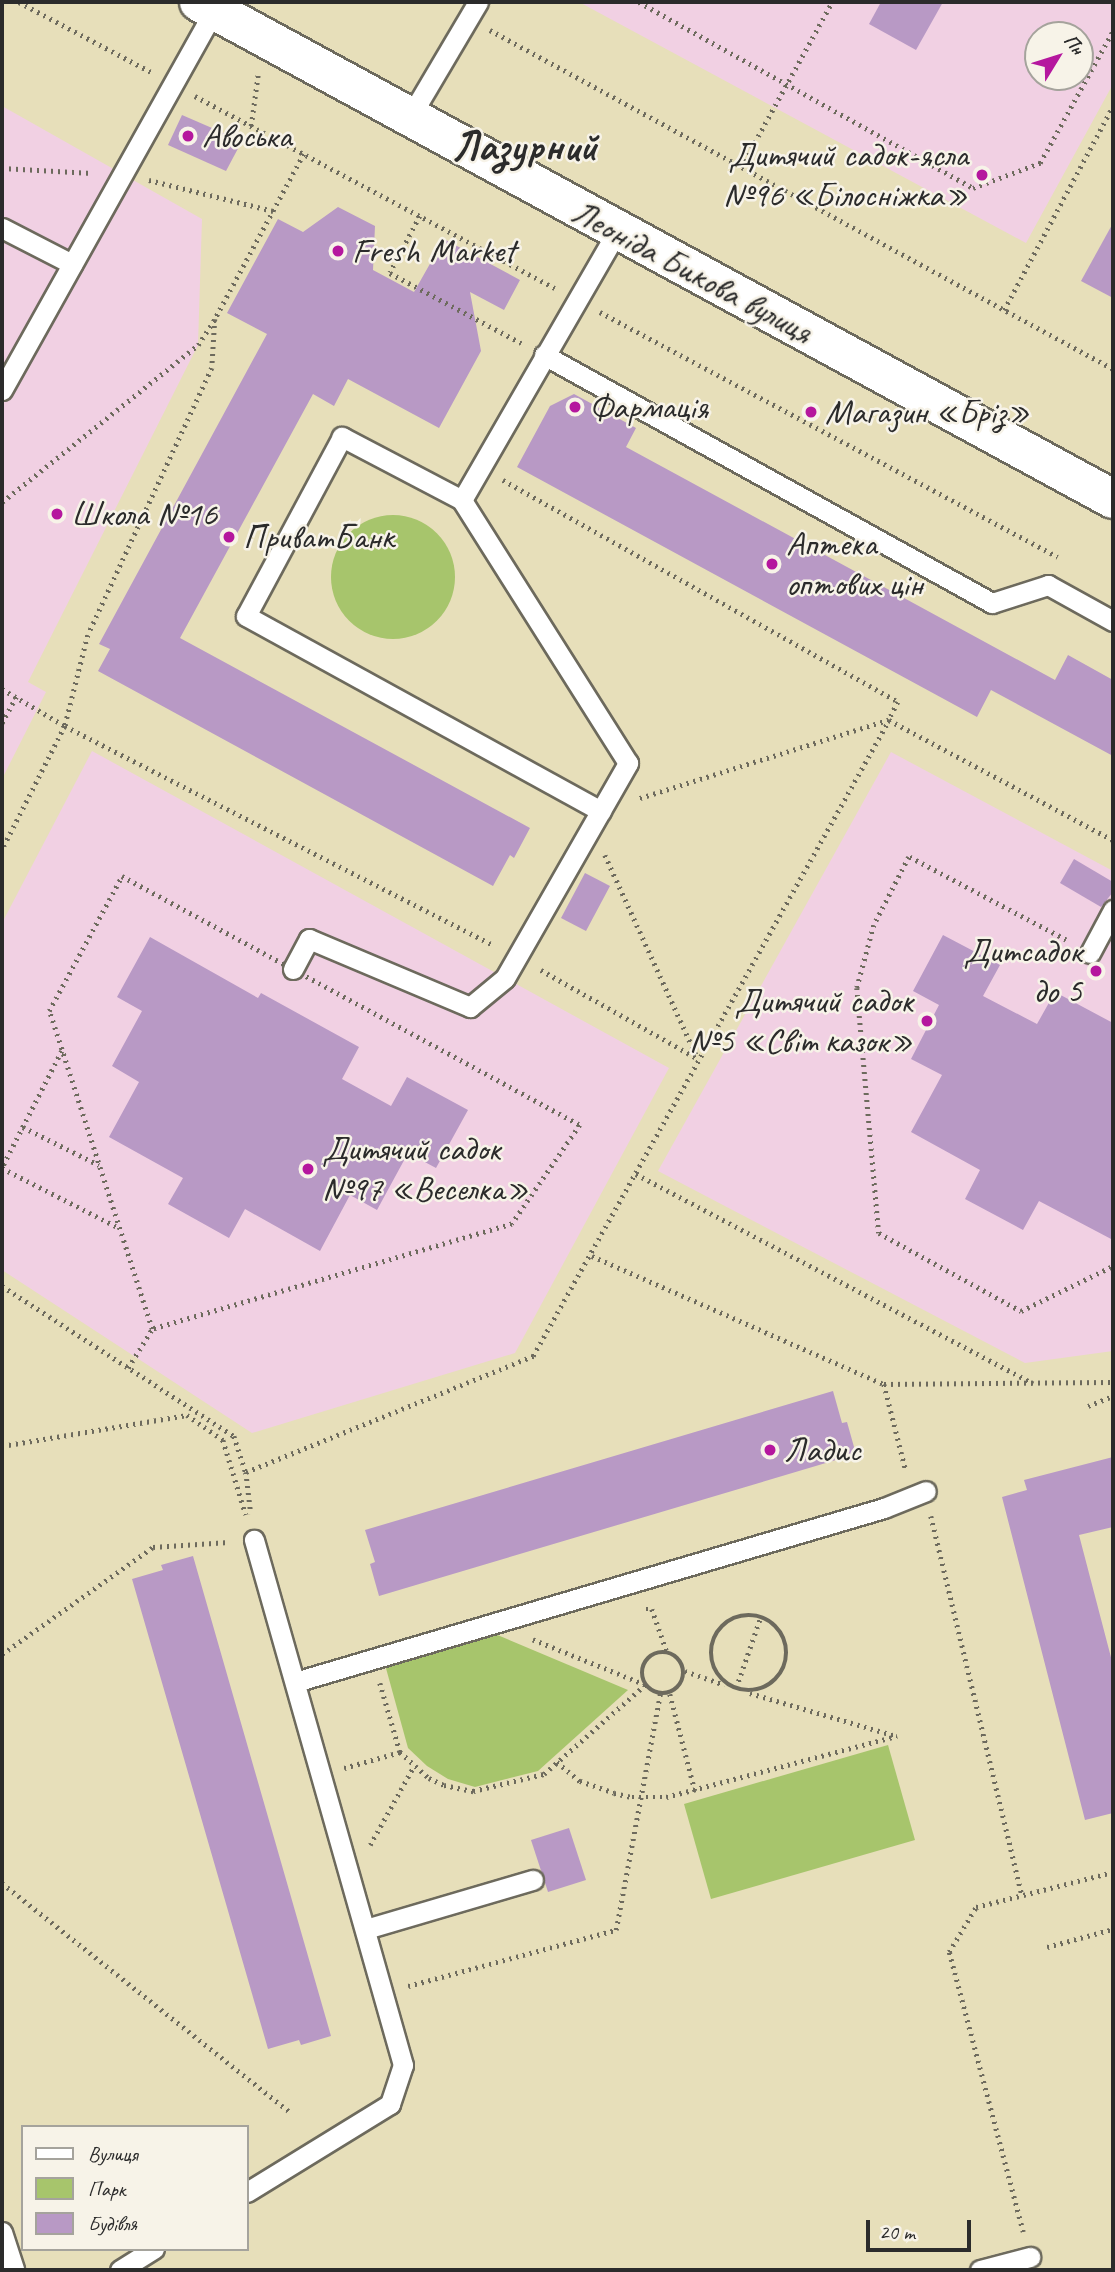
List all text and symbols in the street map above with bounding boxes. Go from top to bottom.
north arrow [1024,21,1094,91]
text: Пн [1058,29,1090,60]
place label: Авоська [202,115,291,157]
district label: Лазурний [451,122,597,172]
marker: Авоська [180,128,196,144]
place label: Дитячий садок-ясла №96 «Білосніжка» [723,134,968,216]
marker: Дитячий садок-ясла №96 «Білосніжка» [974,167,990,183]
street label: Леоніда Бикова вулиця [565,191,819,353]
place label: Fresh Market [352,230,517,272]
marker: Fresh Market [330,243,346,259]
place label: Фармація [589,386,708,428]
place label: Магазин «Бріз» [825,391,1030,433]
marker: Фармація [567,399,583,415]
marker: Магазин «Бріз» [803,404,819,420]
place label: Школа №16 [71,493,217,535]
marker: Школа №16 [49,506,65,522]
place label: ПриватБанк [243,516,394,558]
place label: Аптека оптових цін [786,523,924,605]
marker: ПриватБанк [221,529,237,545]
marker: Аптека оптових цін [764,556,780,572]
place label: Дитсадок до 5 [964,930,1082,1012]
marker: Дитсадок до 5 [1088,963,1104,979]
place label: Дитячий садок №5 «Світ казок» [688,980,913,1062]
marker: Дитячий садок №5 «Світ казок» [919,1013,935,1029]
place label: Дитячий садок №97 «Веселка» [322,1128,529,1210]
marker: Дитячий садок №97 «Веселка» [300,1161,316,1177]
place label: Ладис [784,1429,861,1471]
marker: Ладис [762,1442,778,1458]
legend [21,2125,248,2251]
text: Вулиця [88,2141,138,2167]
text: Парк [88,2176,125,2202]
scale bar [870,2206,975,2250]
text: Будівля [88,2211,137,2237]
text: 20 m [879,2219,915,2245]

